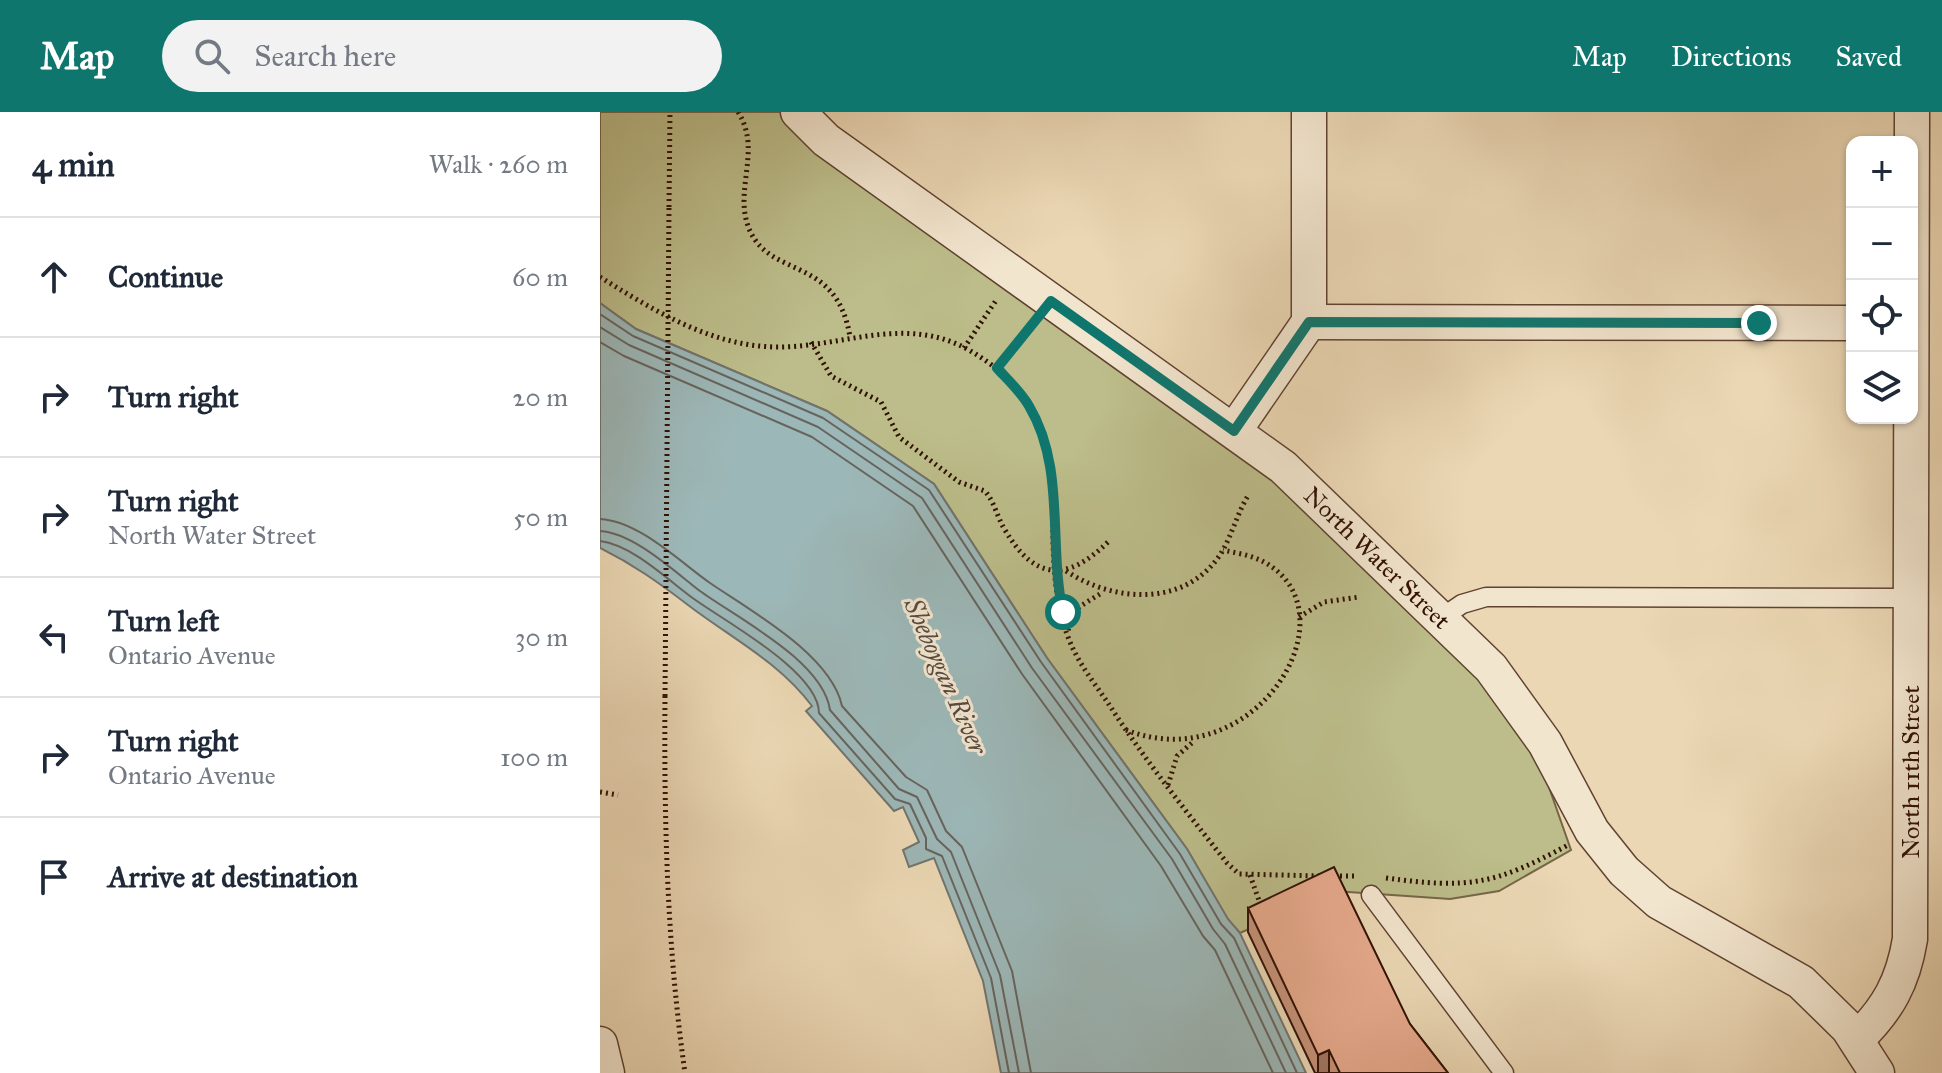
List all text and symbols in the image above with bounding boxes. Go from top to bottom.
search box [162,20,722,92]
text: Map [40,33,114,79]
icon: search [190,34,234,78]
text: Search here [254,38,396,74]
text: Map [1572,39,1627,74]
text: Directions [1671,39,1792,74]
text: Saved [1836,39,1902,74]
map controls [1846,136,1918,424]
button: + [1846,136,1918,208]
text: 4 min [32,144,115,185]
text: Walk · 260 m [429,148,568,180]
button: − [1846,208,1918,280]
icon: ahead [32,255,76,299]
text: Continue [108,259,223,295]
text: 60 m [512,261,568,293]
button: locate [1846,280,1918,352]
route end [1741,305,1777,341]
button: layers [1846,352,1918,424]
icon: right [32,375,76,419]
text: Turn right [108,379,239,415]
text: 20 m [513,381,568,413]
street label: North Water Street [1297,480,1457,636]
text: Turn right [108,483,239,519]
icon: right [32,495,76,539]
text: 50 m [513,501,568,533]
text: North Water Street [108,519,316,551]
water label: Sheboygan River [897,592,995,760]
route start [1045,594,1081,630]
text: Turn left [108,603,219,639]
icon: left [32,615,76,659]
text: 30 m [515,621,568,653]
text: Ontario Avenue [108,639,276,671]
street label: North 11th Street [1896,685,1926,859]
text: Turn right [108,723,239,759]
icon: right [32,735,76,779]
text: 100 m [500,741,568,773]
text: Ontario Avenue [108,759,276,791]
icon: arrive [32,855,76,899]
text: Arrive at destination [108,859,358,895]

